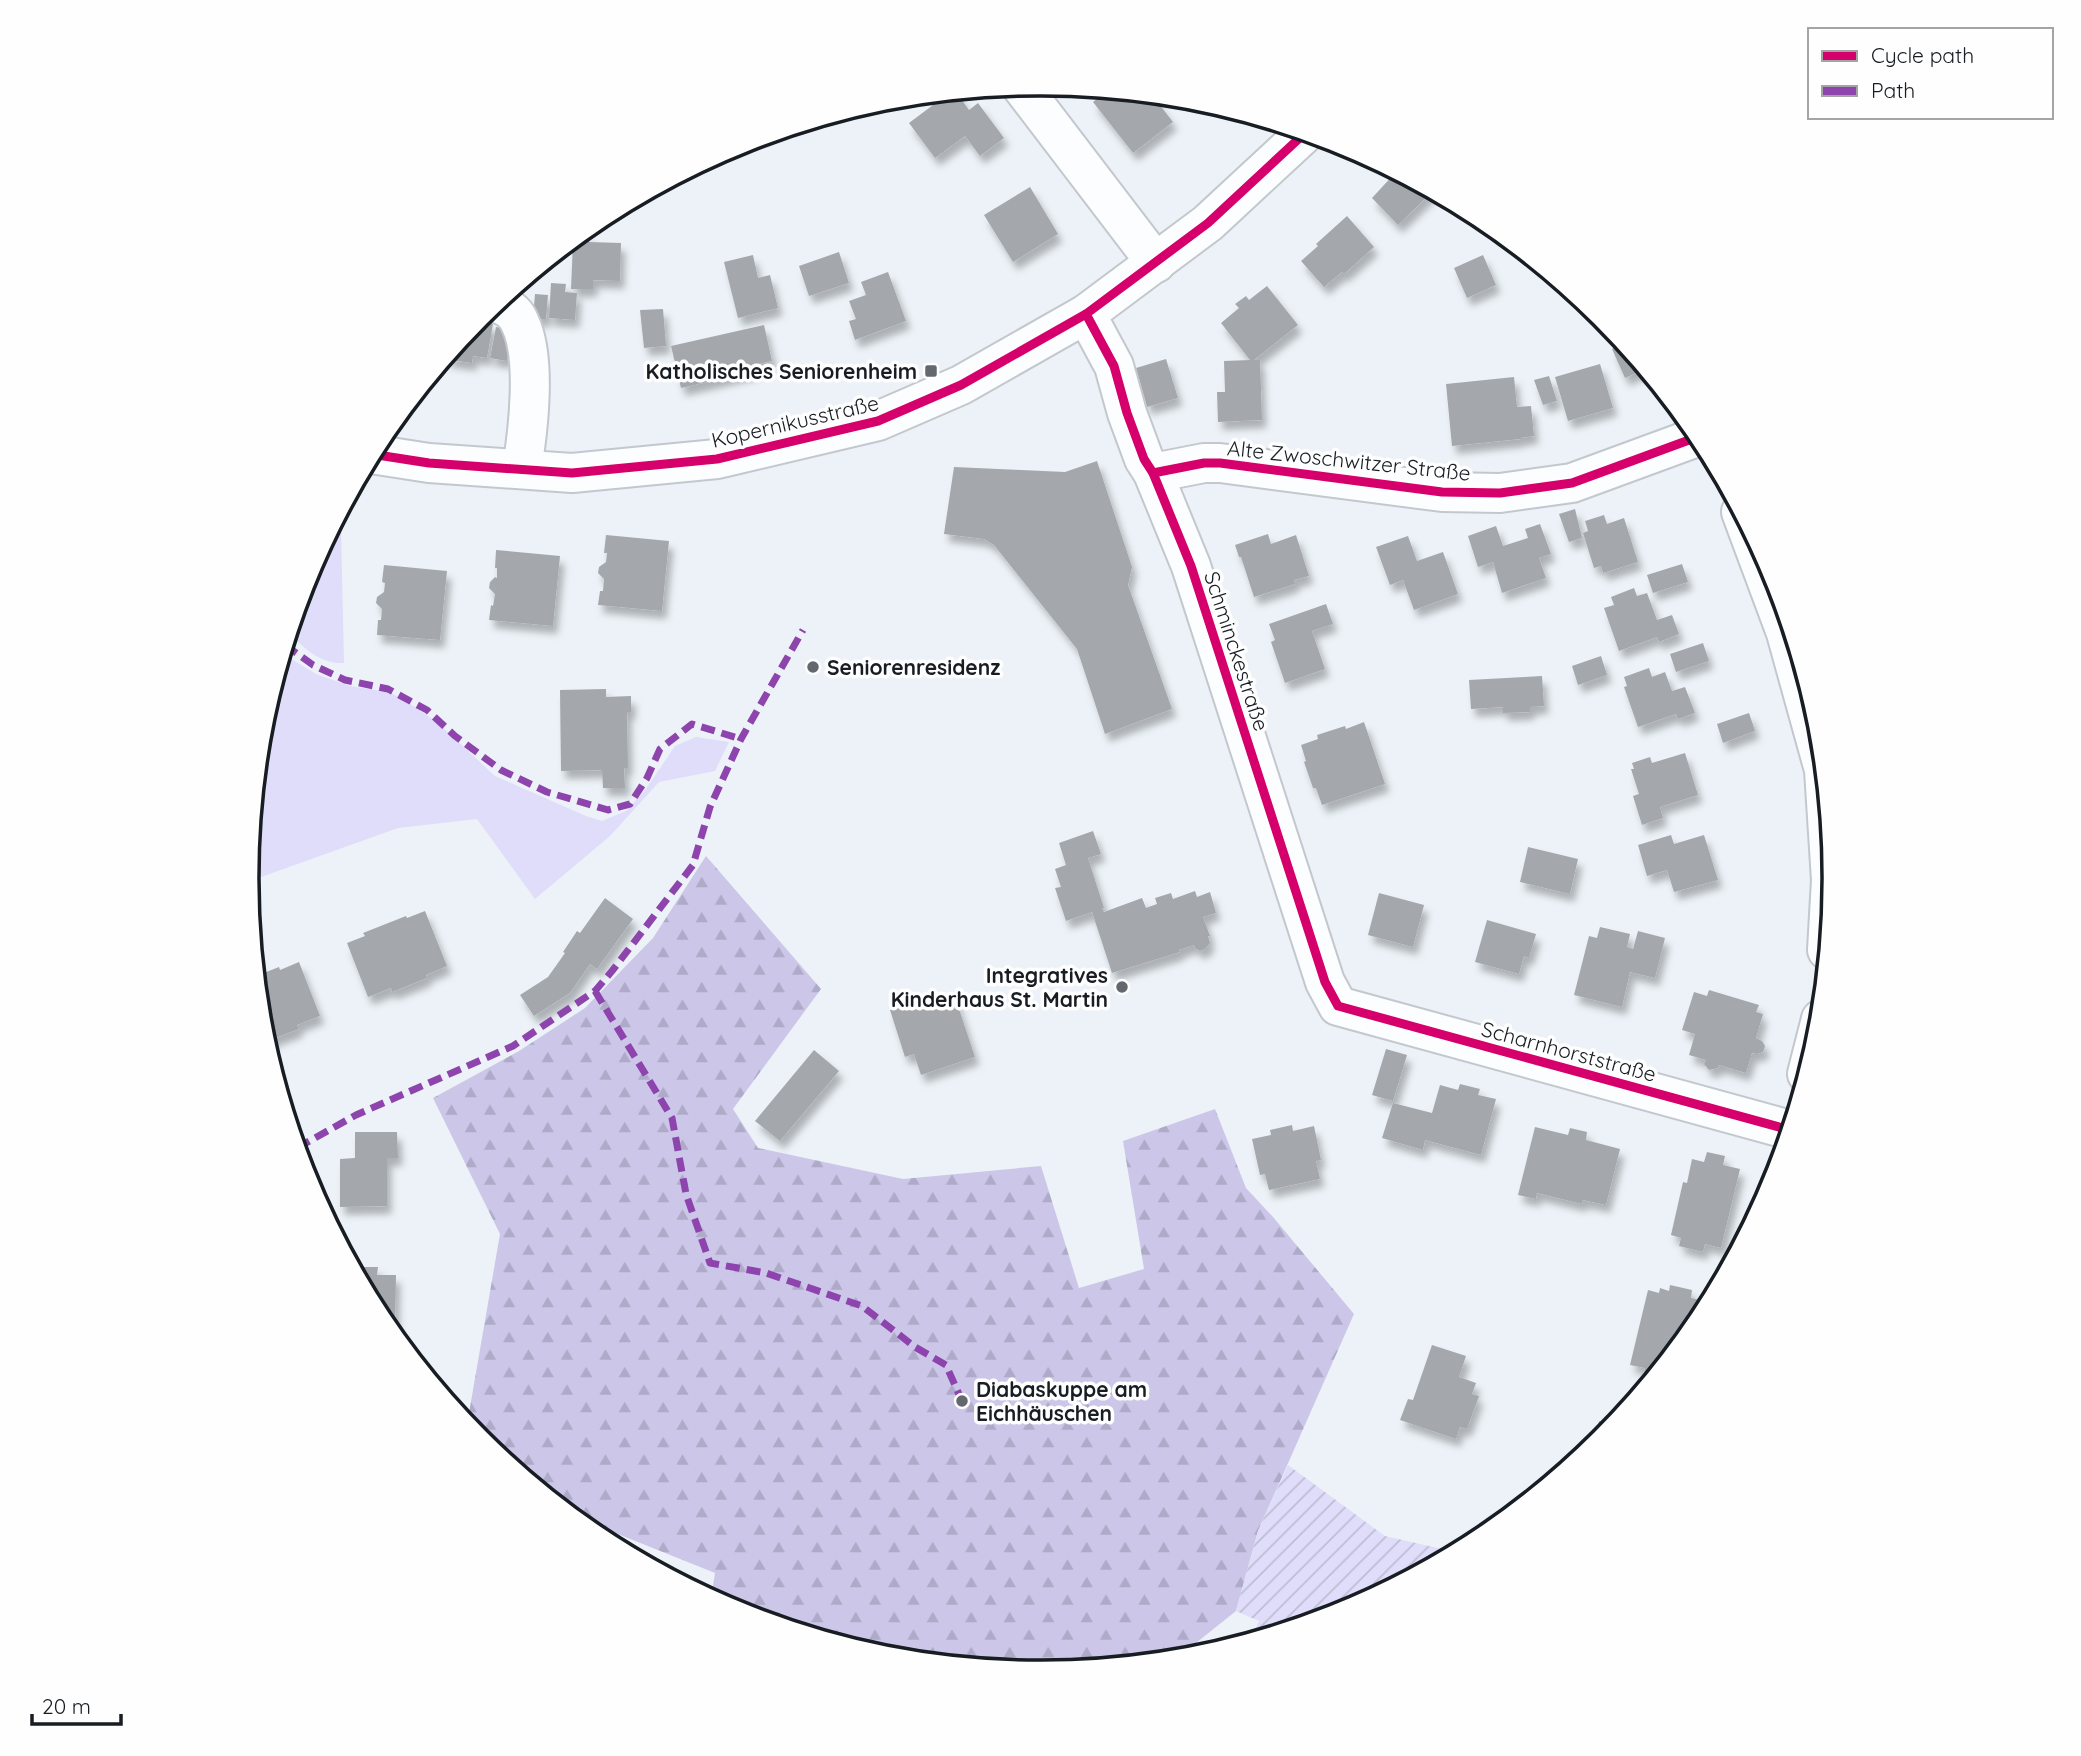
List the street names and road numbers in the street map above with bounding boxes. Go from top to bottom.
street label: Kopernikusstraße [709,389,881,453]
street label: Alte Zwoschwitzer Straße [1226,434,1472,486]
street label: Schminckestraße [1199,568,1275,734]
street label: Scharnhorststraße [1479,1015,1659,1087]

